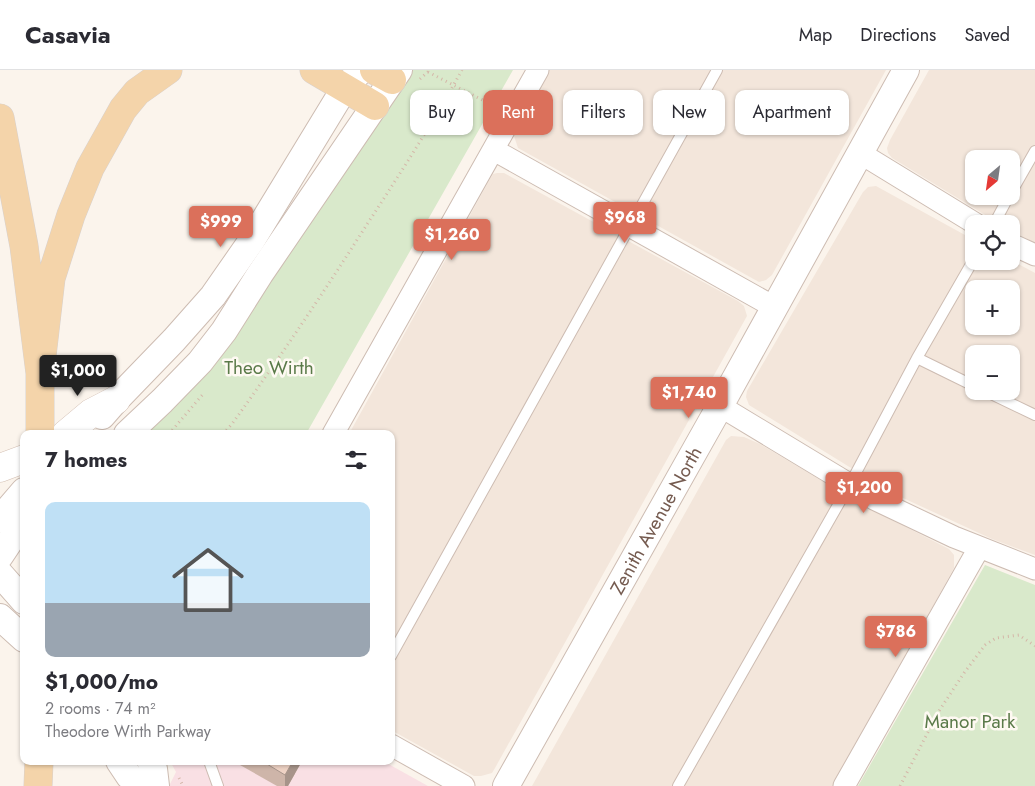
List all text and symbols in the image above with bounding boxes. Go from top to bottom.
text: Casavia [25,17,111,52]
text: Map [799,22,832,48]
text: Directions [860,22,936,48]
text: Saved [964,22,1010,48]
chip: Buy [410,90,473,135]
chip: Rent [483,90,553,135]
chip: Filters [563,90,643,135]
chip: New [653,90,725,135]
chip: Apartment [735,90,849,135]
north arrow [965,150,1020,205]
map controls [965,150,1020,400]
pin: $968 [595,202,655,244]
pin: $999 [191,206,251,248]
text: $968 [604,206,646,229]
text: $999 [200,210,242,233]
button: locate [965,215,1020,270]
pin: $1,260 [411,218,493,261]
text: $1,260 [424,223,480,246]
button: + [965,280,1020,335]
button: − [965,345,1020,400]
pin: $1,000 [37,354,119,397]
park label: Theo Wirth [224,354,314,381]
text: $1,000 [50,359,106,382]
pin: $1,740 [648,376,730,419]
text: $1,740 [662,381,716,404]
street label: Zenith Avenue North [603,441,708,599]
text: 7 homes [45,445,127,475]
icon: filters [342,446,370,474]
pin: $1,200 [823,472,905,514]
text: $1,200 [837,476,891,499]
icon: home [163,535,253,625]
pin: $786 [866,616,926,658]
text: $786 [876,620,916,643]
text: $1,000/mo [45,667,158,697]
text: 2 rooms · 74 m² [45,697,156,720]
park label: Manor Park [925,708,1016,735]
text: Theodore Wirth Parkway [45,720,211,743]

